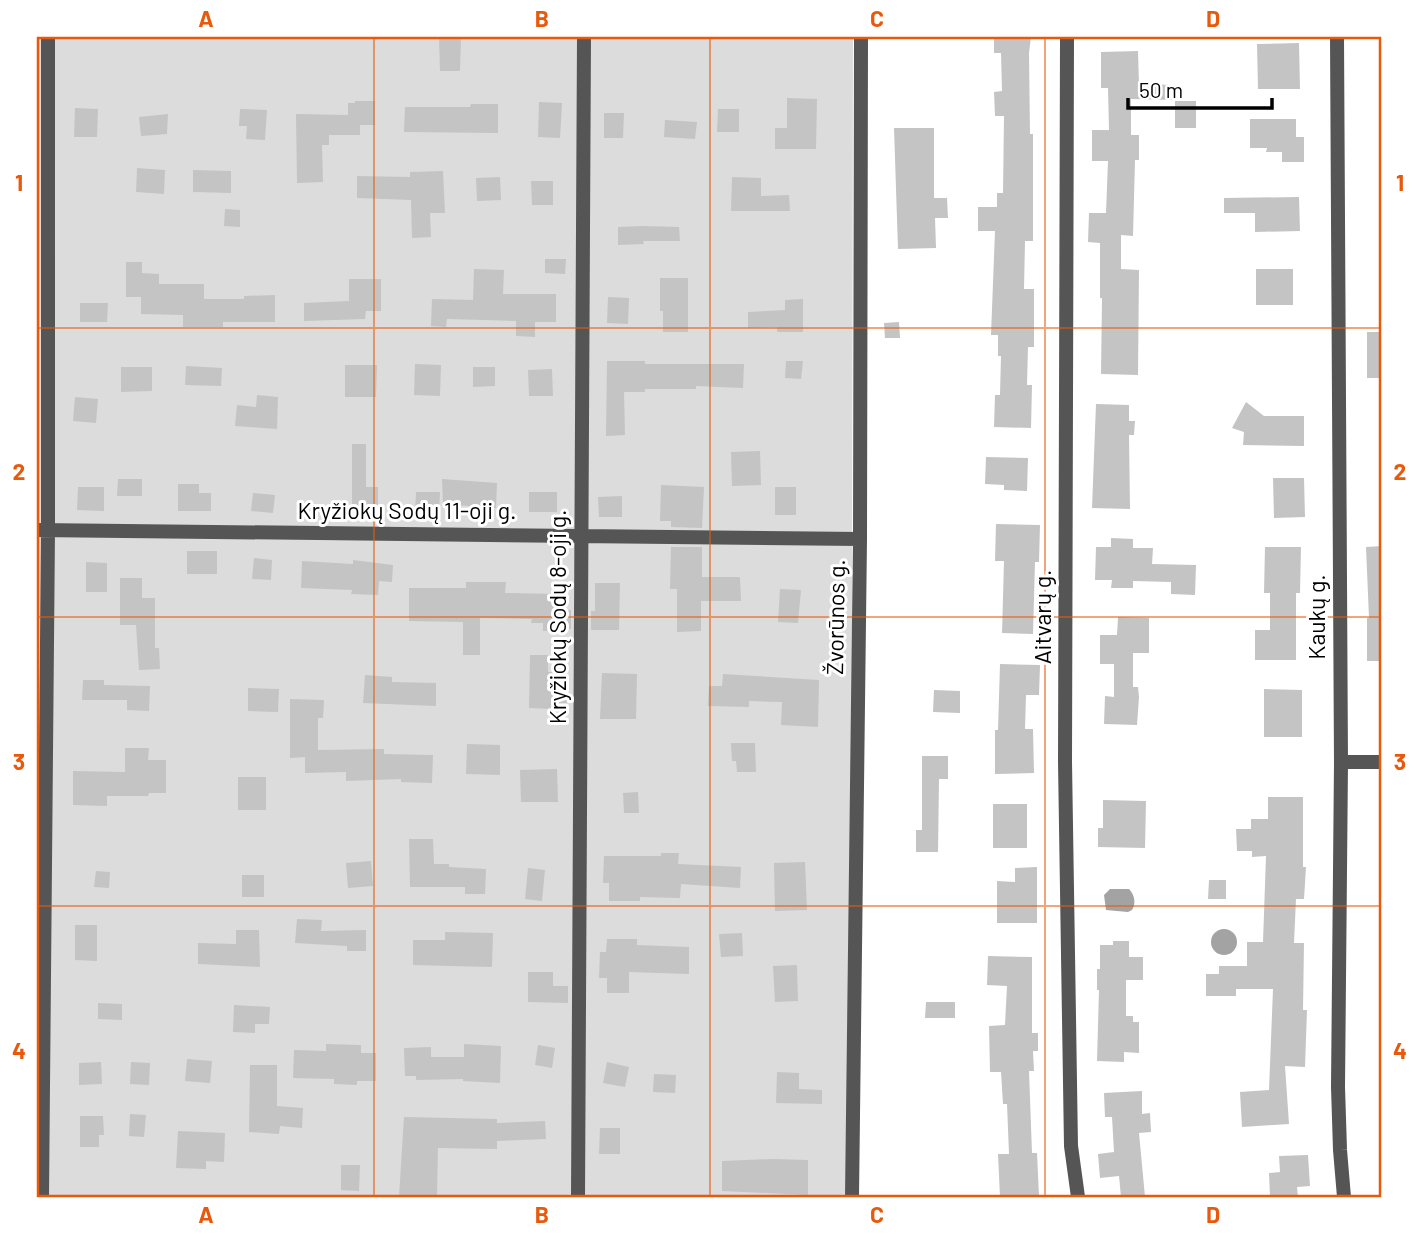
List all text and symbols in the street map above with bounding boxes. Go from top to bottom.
text: A [198,4,214,32]
text: B [535,4,549,32]
text: C [870,4,884,32]
text: D [1206,4,1220,32]
scale bar [1128,66,1272,110]
text: 50 m [1139,77,1183,102]
text: 1 [15,168,23,196]
text: 1 [1396,168,1404,196]
text: 2 [13,457,25,485]
text: 2 [1394,457,1406,485]
street label: Kryžiokų Sodų 11-oji g. [298,496,516,524]
street label: Kryžiokų Sodų 8-oji g. [543,510,571,724]
street label: Žvorūnos g. [820,559,850,675]
street label: Aitvarų g. [1028,570,1056,664]
street label: Kaukų g. [1302,574,1330,660]
text: 3 [13,747,25,775]
text: 3 [1394,747,1406,775]
text: 4 [12,1036,26,1064]
text: 4 [1393,1036,1407,1064]
text: A [198,1200,214,1228]
text: B [535,1200,549,1228]
text: C [870,1200,884,1228]
text: D [1206,1200,1220,1228]

